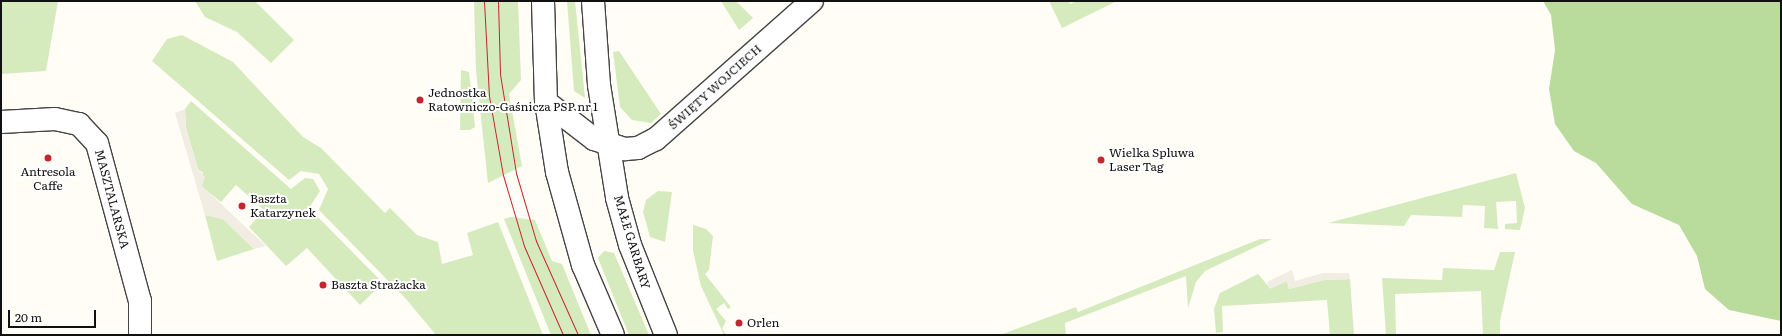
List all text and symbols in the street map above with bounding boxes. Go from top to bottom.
street label: ŚWIĘTY WOJCIECH [666,41,764,133]
place label: Jednostka Ratowniczo-Gaśnicza PSP nr 1 [428,86,598,114]
marker: Jednostka Ratowniczo-Gaśnicza PSP nr 1 [415,95,425,105]
place label: Wielka Spluwa Laser Tag [1109,146,1194,174]
street label: MASZTALARSKA [92,148,132,250]
marker: Antresola Caffe [43,153,53,163]
marker: Wielka Spluwa Laser Tag [1096,155,1106,165]
place label: Antresola Caffe [20,165,76,193]
place label: Baszta Katarzynek [250,192,316,220]
street label: MAŁE GARBARY [611,193,653,291]
marker: Baszta Katarzynek [237,201,247,211]
place label: Baszta Strażacka [331,278,426,292]
marker: Baszta Strażacka [318,280,328,290]
scale bar [10,302,98,328]
text: 20 m [15,308,42,326]
place label: Orlen [747,316,780,330]
marker: Orlen [734,318,744,328]

